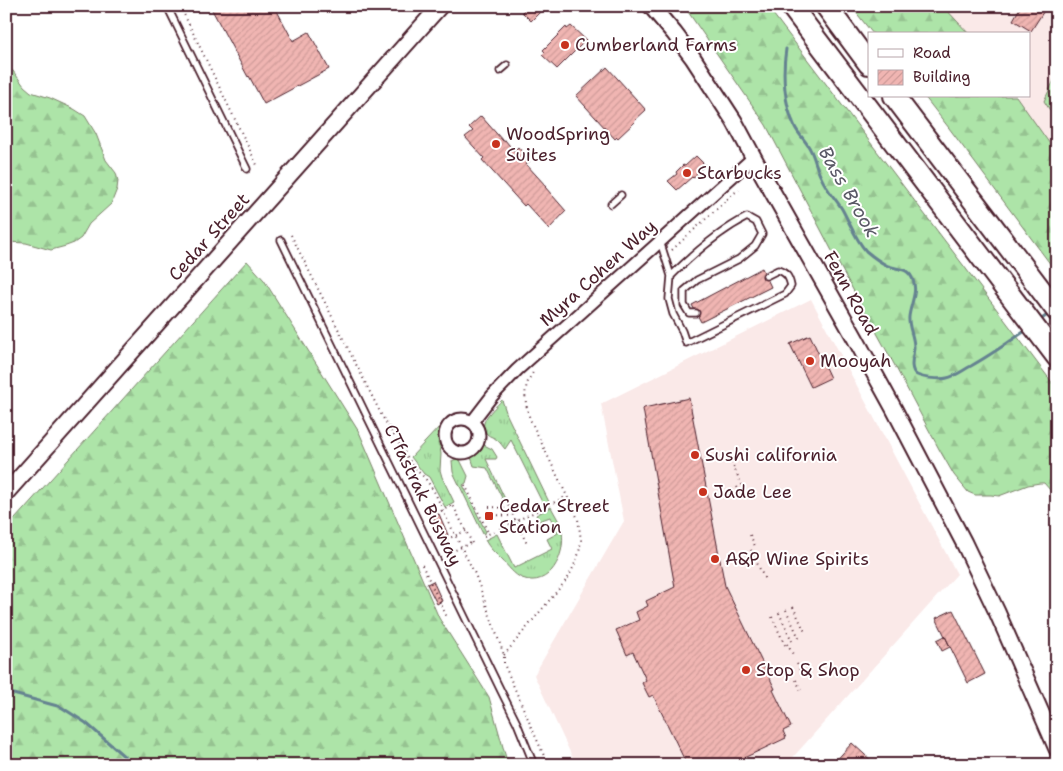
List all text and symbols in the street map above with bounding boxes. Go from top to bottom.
legend [868,32,1030,98]
place label: Cumberland Farms [575,33,737,57]
marker: Cumberland Farms [559,39,571,51]
text: Road [913,43,951,63]
text: Building [913,67,970,87]
place label: WoodSpring Suites [506,122,610,167]
marker: WoodSpring Suites [490,138,502,150]
water label: Bass Brook [813,142,885,242]
place label: Starbucks [697,161,782,185]
marker: Starbucks [681,167,693,179]
street label: Cedar Street [163,188,255,286]
street label: Myra Cohen Way [535,214,661,332]
street label: Fenn Road [818,247,884,339]
place label: Mooyah [820,349,892,373]
marker: Mooyah [804,355,816,367]
street label: CTfastrak Busway [378,420,468,570]
place label: Sushi california [705,443,837,467]
marker: Sushi california [689,449,701,461]
place label: Jade Lee [713,480,792,504]
marker: Jade Lee [697,486,709,498]
place label: Cedar Street Station [499,494,610,539]
marker: Cedar Street Station [483,510,495,522]
place label: A&P Wine Spirits [725,547,869,571]
marker: A&P Wine Spirits [709,553,721,565]
place label: Stop & Shop [756,658,860,682]
marker: Stop & Shop [740,664,752,676]

